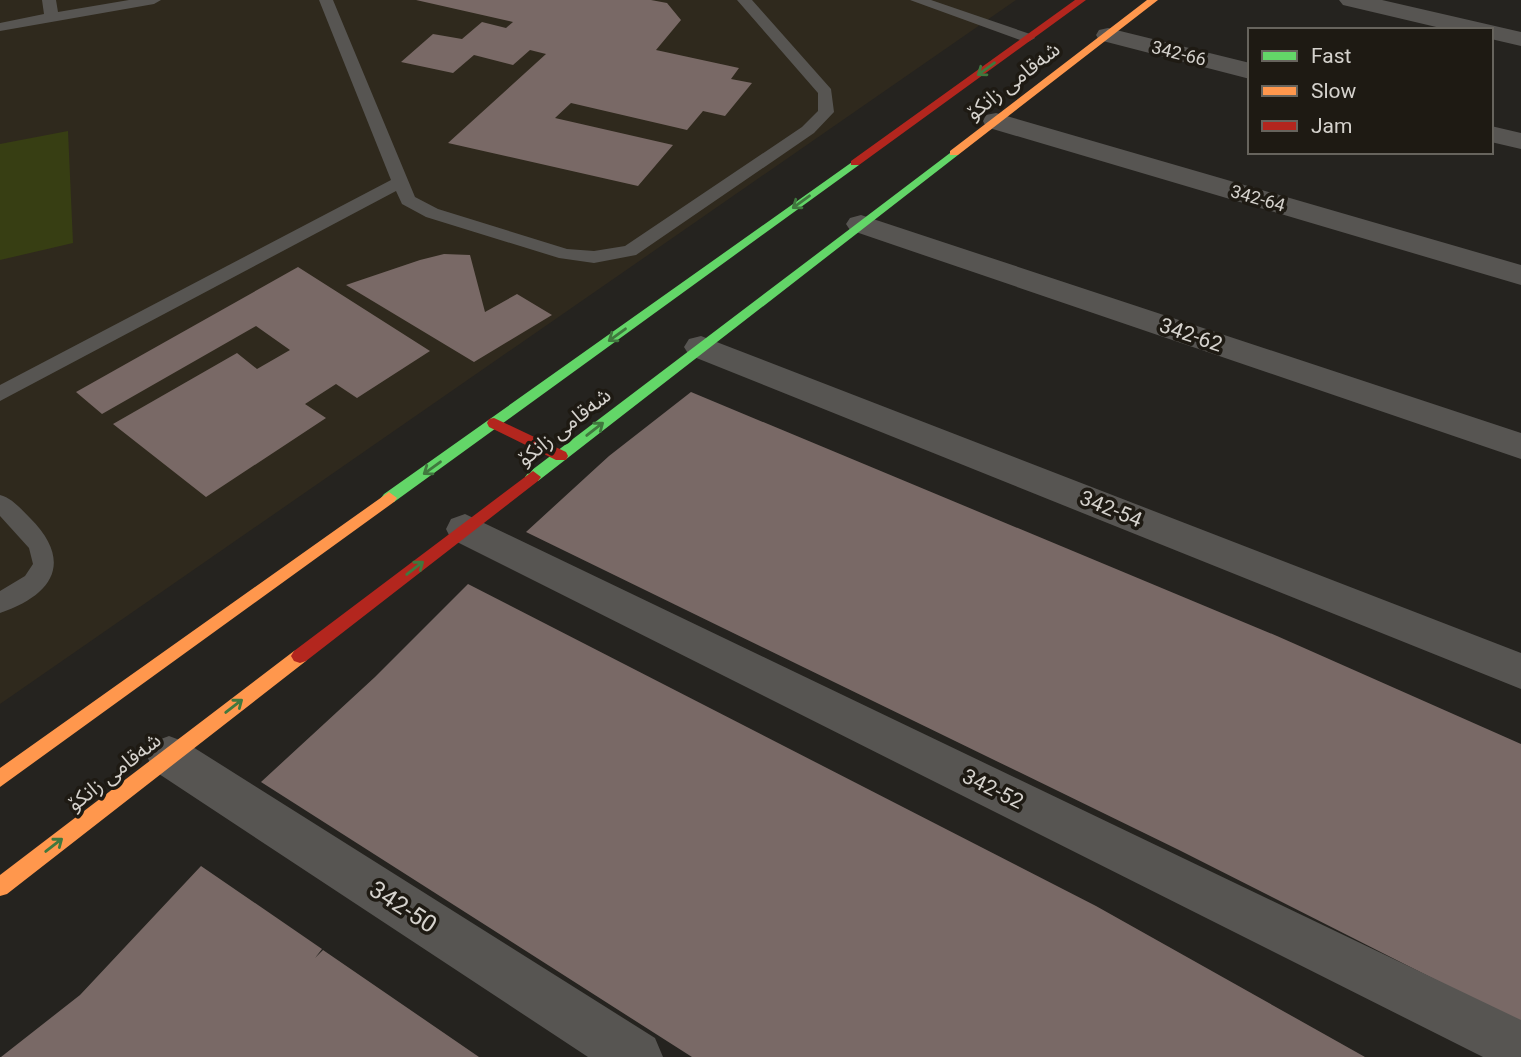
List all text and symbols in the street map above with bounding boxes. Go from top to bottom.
legend [1248,28,1493,154]
street label: 342-66 [1150,36,1208,70]
street label: شەقامی زانکۆ [961,37,1065,125]
text: Fast [1311,44,1352,68]
one-way arrow [977,61,996,76]
text: Slow [1311,79,1357,103]
text: Jam [1311,114,1352,138]
street label: 342-64 [1228,180,1288,216]
one-way arrow [792,194,811,209]
street label: 342-62 [1156,313,1226,357]
one-way arrow [608,327,627,342]
street label: شەقامی زانکۆ [512,383,616,471]
one-way arrow [585,421,604,436]
one-way arrow [423,460,442,475]
street label: 342-54 [1076,486,1146,532]
one-way arrow [405,560,424,575]
one-way arrow [225,699,243,714]
street label: شەقامی زانکۆ [62,728,166,816]
street label: 342-52 [959,764,1028,814]
one-way arrow [44,837,63,852]
street label: 342-50 [364,875,442,939]

